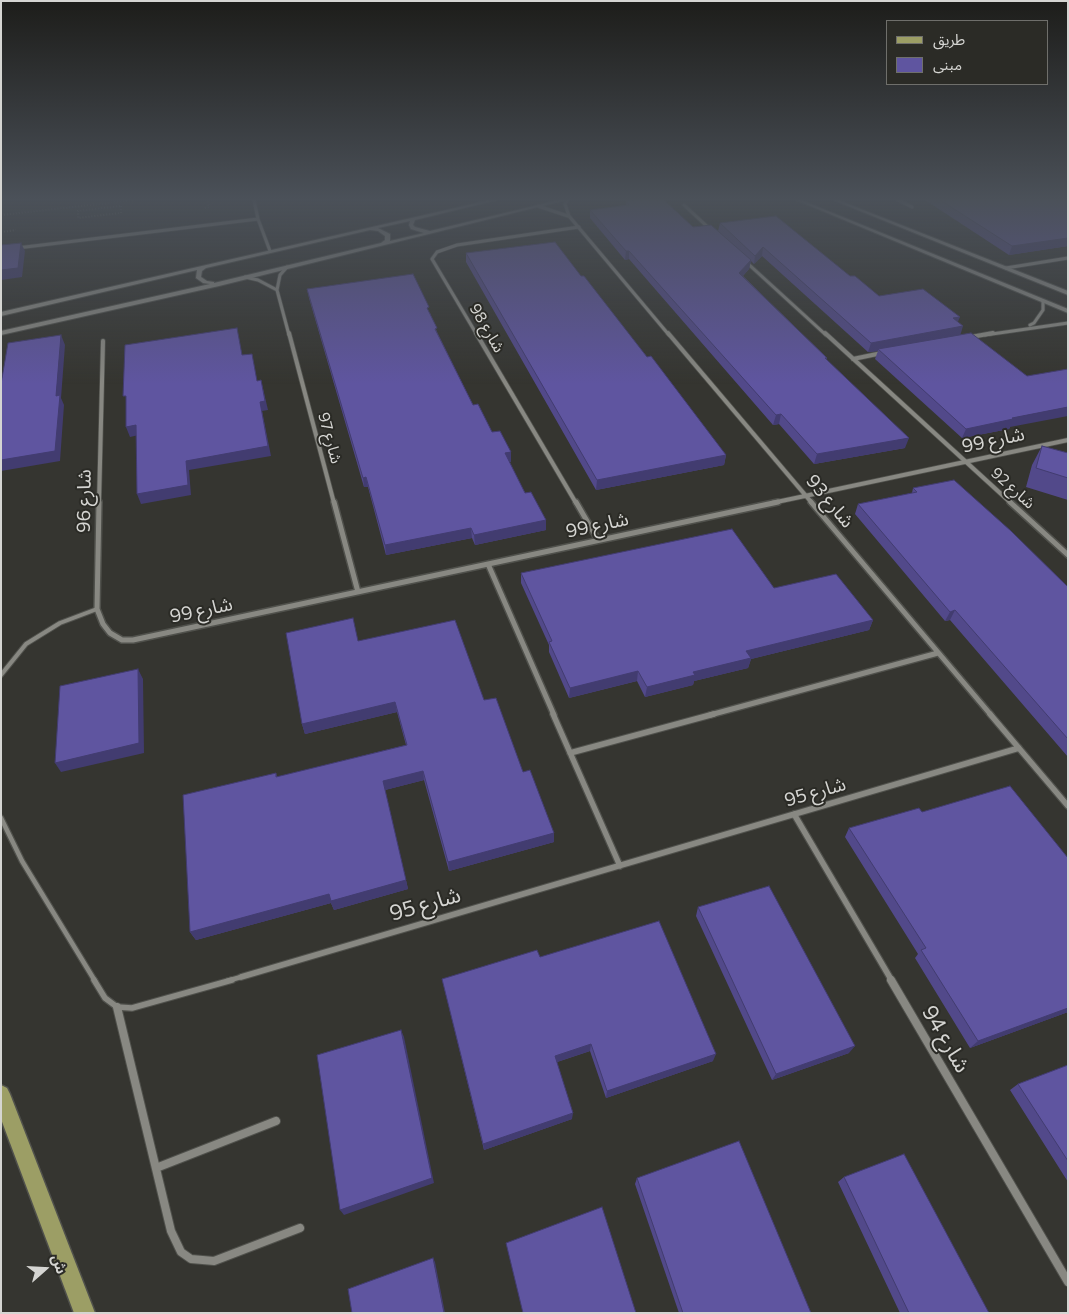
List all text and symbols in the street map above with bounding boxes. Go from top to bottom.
legend [886,20,1049,85]
text: طريق [933,30,965,48]
text: مبنى [933,55,962,73]
street label: شارع 98 [465,300,509,356]
street label: شارع 97 [314,410,346,466]
street label: شارع 99 [959,422,1027,458]
street label: شارع 92 [987,463,1039,513]
street label: شارع 96 [72,469,96,533]
street label: شارع 93 [801,470,859,532]
street label: شارع 99 [563,507,631,543]
street label: شارع 99 [167,592,235,628]
street label: شارع 95 [782,772,848,812]
street label: شارع 95 [386,881,464,927]
street label: شارع 94 [916,1001,976,1077]
north arrow [20,1244,70,1294]
text: ش [48,1252,71,1276]

